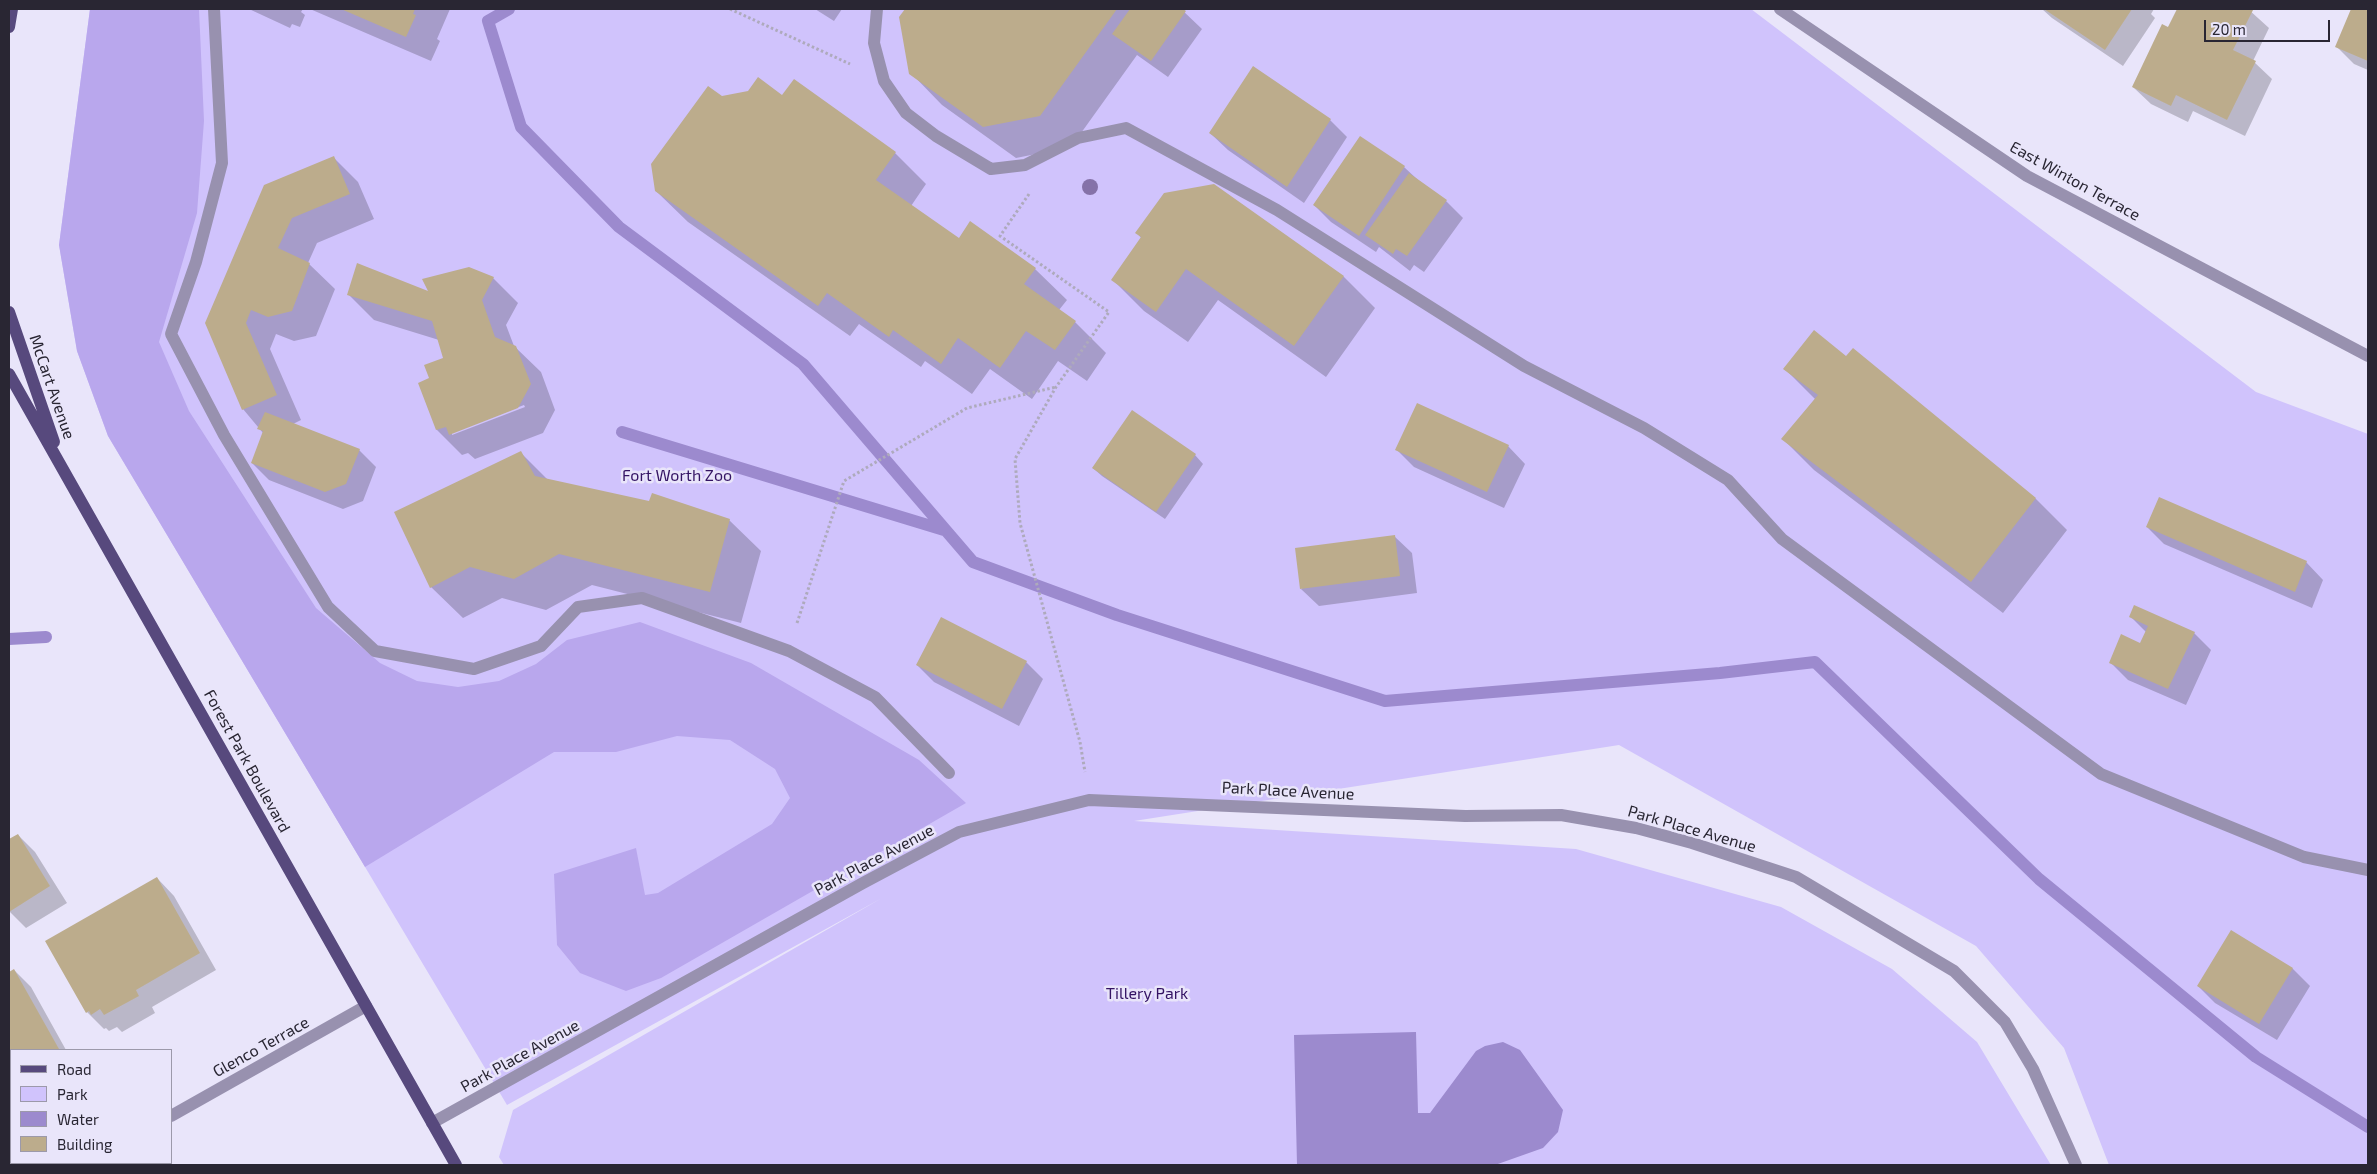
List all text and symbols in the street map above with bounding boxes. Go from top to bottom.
scale bar [2207,10,2333,42]
text: 20 m [2212,20,2246,38]
street label: East Winton Terrace [2006,137,2144,225]
street label: McCart Avenue [25,332,79,442]
park label: Fort Worth Zoo [622,466,732,486]
street label: Forest Park Boulevard [200,686,294,836]
street label: Park Place Avenue [1221,778,1355,804]
street label: Park Place Avenue [1626,801,1758,857]
street label: Park Place Avenue [811,820,937,900]
park label: Tillery Park [1106,984,1188,1004]
street label: Glenco Terrace [210,1013,312,1081]
street label: Park Place Avenue [457,1015,583,1097]
legend [10,1049,172,1164]
text: Road [57,1060,92,1078]
text: Park [57,1085,88,1103]
text: Water [57,1110,99,1128]
text: Building [57,1135,112,1153]

